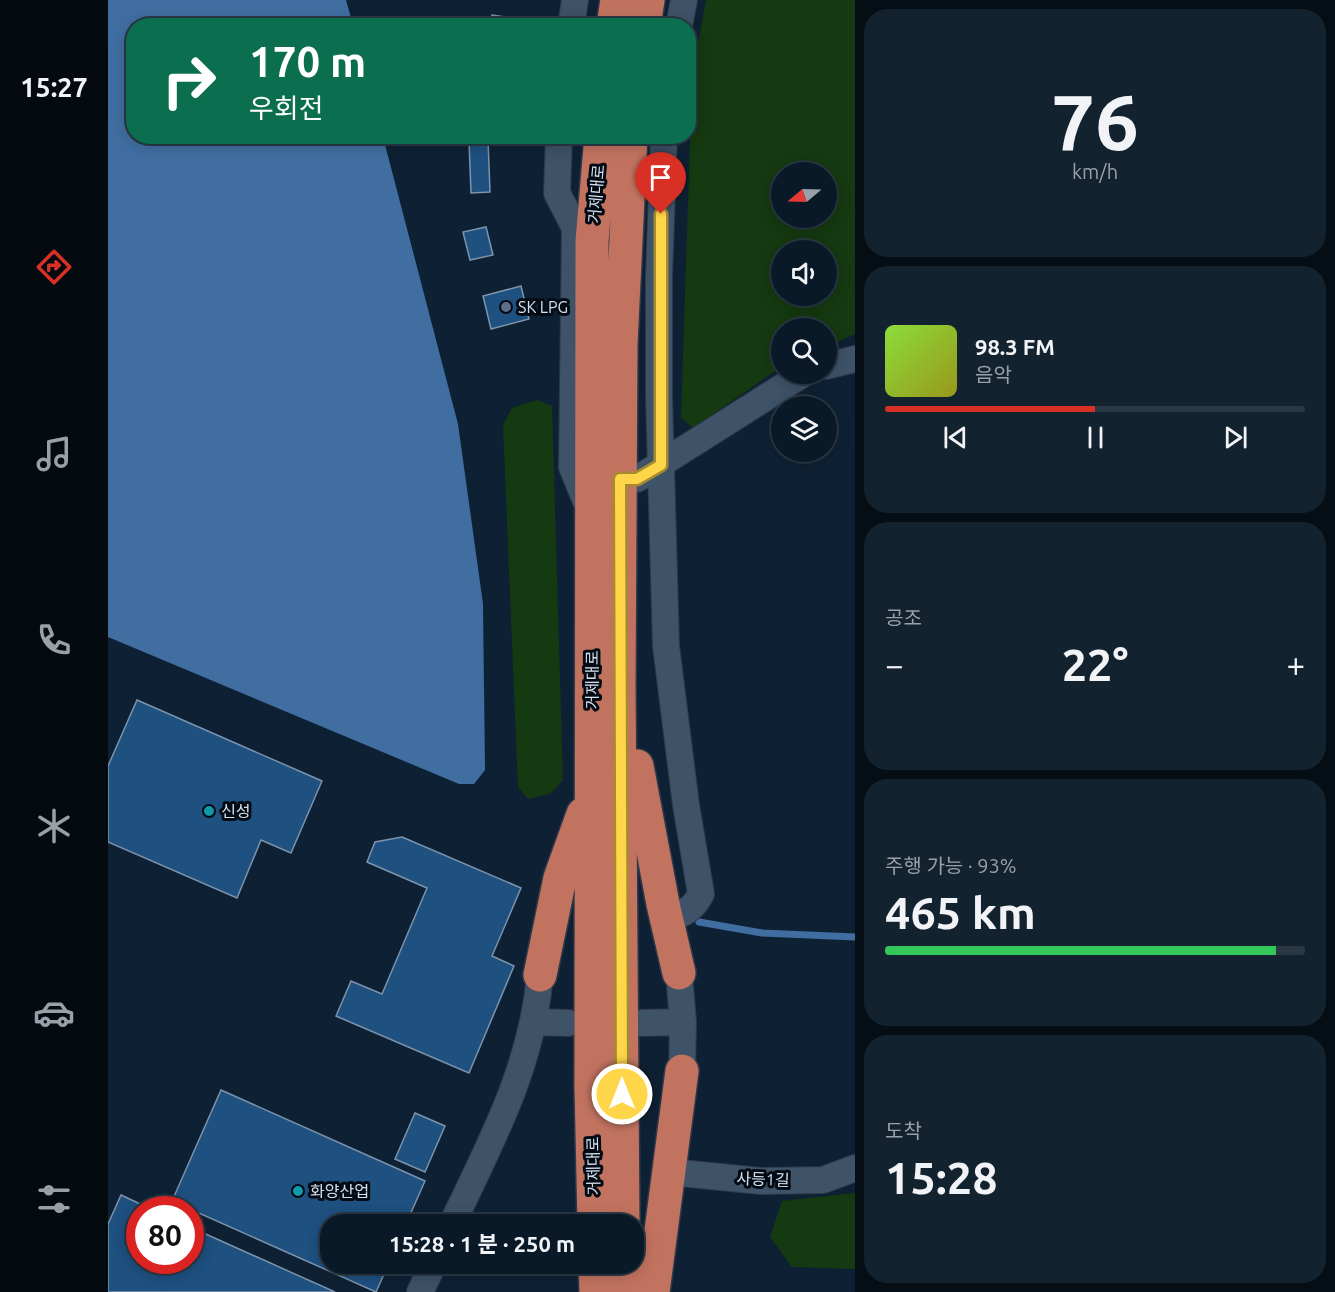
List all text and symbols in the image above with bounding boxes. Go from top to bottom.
text: 170 m [249,38,366,85]
icon: right [150,42,228,120]
text: 15:27 [20,72,88,102]
text: 76 [1051,77,1139,165]
text: 우회전 [249,93,324,123]
pin [635,152,686,214]
text: km/h [1072,160,1118,183]
icon: arrive [644,161,677,194]
north arrow [771,162,837,228]
map controls [771,162,837,462]
street label: 거제대로 [584,164,608,224]
button: sound [771,240,837,306]
icon: directions [33,246,75,288]
place label: SK LPG [518,298,568,316]
marker: SK LPG [499,300,513,314]
button: search [771,318,837,384]
text: 98.3 FM [975,334,1055,359]
text: 음악 [975,363,1012,386]
button: layers [771,396,837,462]
icon: previous [939,421,972,454]
icon: pause [1079,421,1112,454]
icon: next [1219,421,1252,454]
icon: music [33,433,75,475]
text: 공조 [885,606,922,629]
icon: phone [33,619,75,661]
text: 22° [1062,639,1128,690]
text: − [885,646,904,683]
text: + [1286,646,1305,683]
street label: 거제대로 [583,650,601,709]
place label: 신성 [221,802,250,820]
marker: 신성 [202,804,216,818]
icon: climate [33,805,75,847]
text: 주행 가능 · 93% [885,854,1017,877]
text: 465 km [885,887,1036,938]
icon: car [33,992,75,1034]
position arrow [590,1062,654,1126]
text: 도착 [885,1119,922,1142]
street label: 거제대로 [583,1136,603,1196]
text: 15:28 [885,1152,998,1203]
street label: 사등1길 [736,1169,790,1189]
icon: filters [33,1178,75,1220]
place label: 화양산업 [310,1182,369,1200]
marker: 화양산업 [291,1184,305,1198]
speed limit sign: 80 [126,1196,204,1274]
text: 15:28 · 1 분 · 250 m [389,1231,575,1256]

